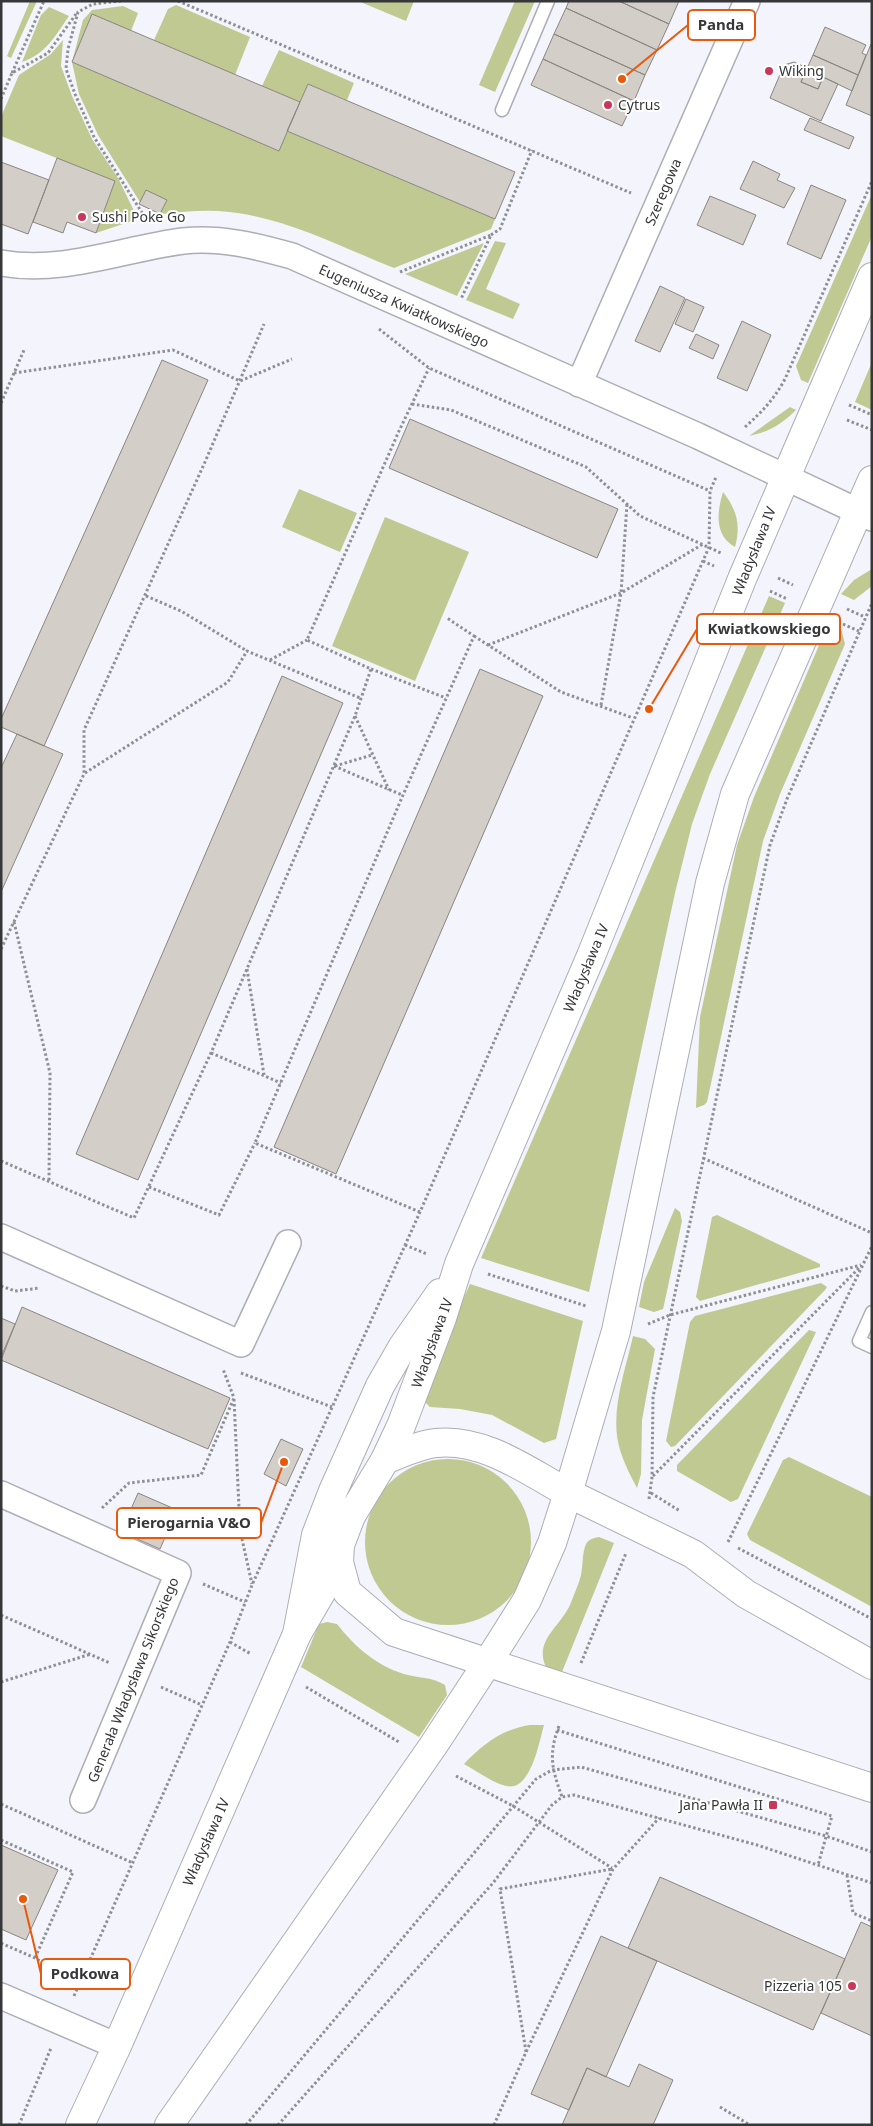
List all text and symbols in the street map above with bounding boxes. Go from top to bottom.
callout: Panda [688,10,755,40]
text: Panda [698,14,744,34]
place label: Wiking [779,61,824,80]
marker: Wiking [763,65,775,77]
place label: Cytrus [618,95,660,114]
marker: Cytrus [602,99,614,111]
street label: Szeregowa [640,155,685,228]
place label: Sushi Poke Go [92,207,186,226]
marker: Sushi Poke Go [76,211,88,223]
street label: Eugeniusza Kwiatkowskiego [316,259,492,352]
street label: Władysława IV [727,503,780,598]
callout: Kwiatkowskiego [697,614,840,644]
text: Kwiatkowskiego [707,618,831,638]
street label: Władysława IV [558,920,613,1015]
street label: Władysława IV [407,1295,457,1390]
callout: Pierogarnia V&O [117,1508,261,1538]
text: Pierogarnia V&O [127,1512,251,1532]
street label: Generała Władysława Sikorskiego [83,1574,183,1785]
street label: Władysława IV [178,1794,234,1889]
place label: Jana Pawła II [677,1795,763,1814]
marker: Jana Pawła II [767,1799,779,1811]
callout: Podkowa [41,1959,130,1989]
text: Podkowa [51,1963,119,1983]
place label: Pizzeria 105 [764,1976,842,1995]
marker: Pizzeria 105 [846,1980,858,1992]

